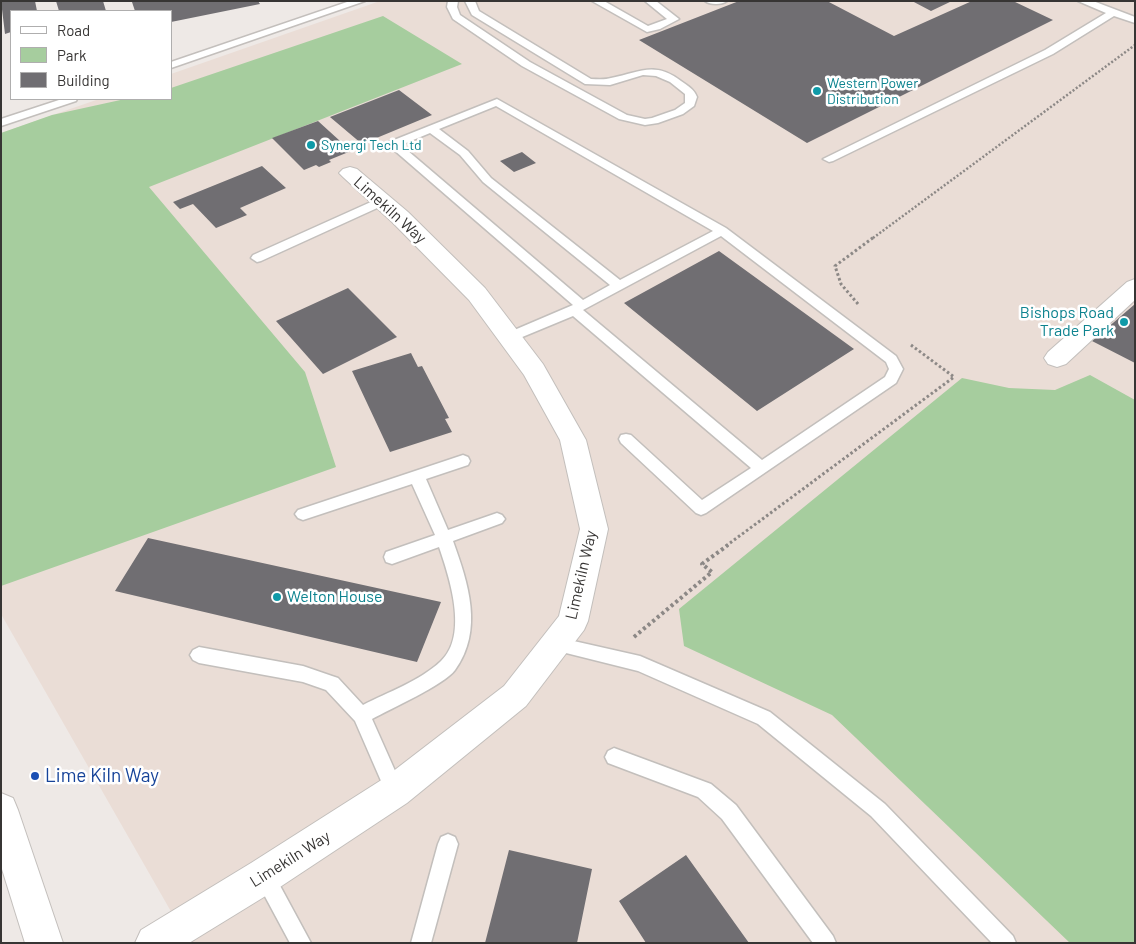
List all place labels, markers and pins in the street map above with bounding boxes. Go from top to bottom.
place label: Western Power Distribution [827,75,918,108]
marker: Western Power Distribution [811,85,823,97]
place label: Synergi Tech Ltd [321,137,422,153]
marker: Synergi Tech Ltd [305,139,317,151]
place label: Bishops Road Trade Park [1020,303,1114,341]
marker: Bishops Road Trade Park [1118,316,1130,328]
place label: Welton House [287,587,383,607]
marker: Welton House [271,591,283,603]
place label: Lime Kiln Way [45,765,159,787]
marker: Lime Kiln Way [29,770,41,782]

